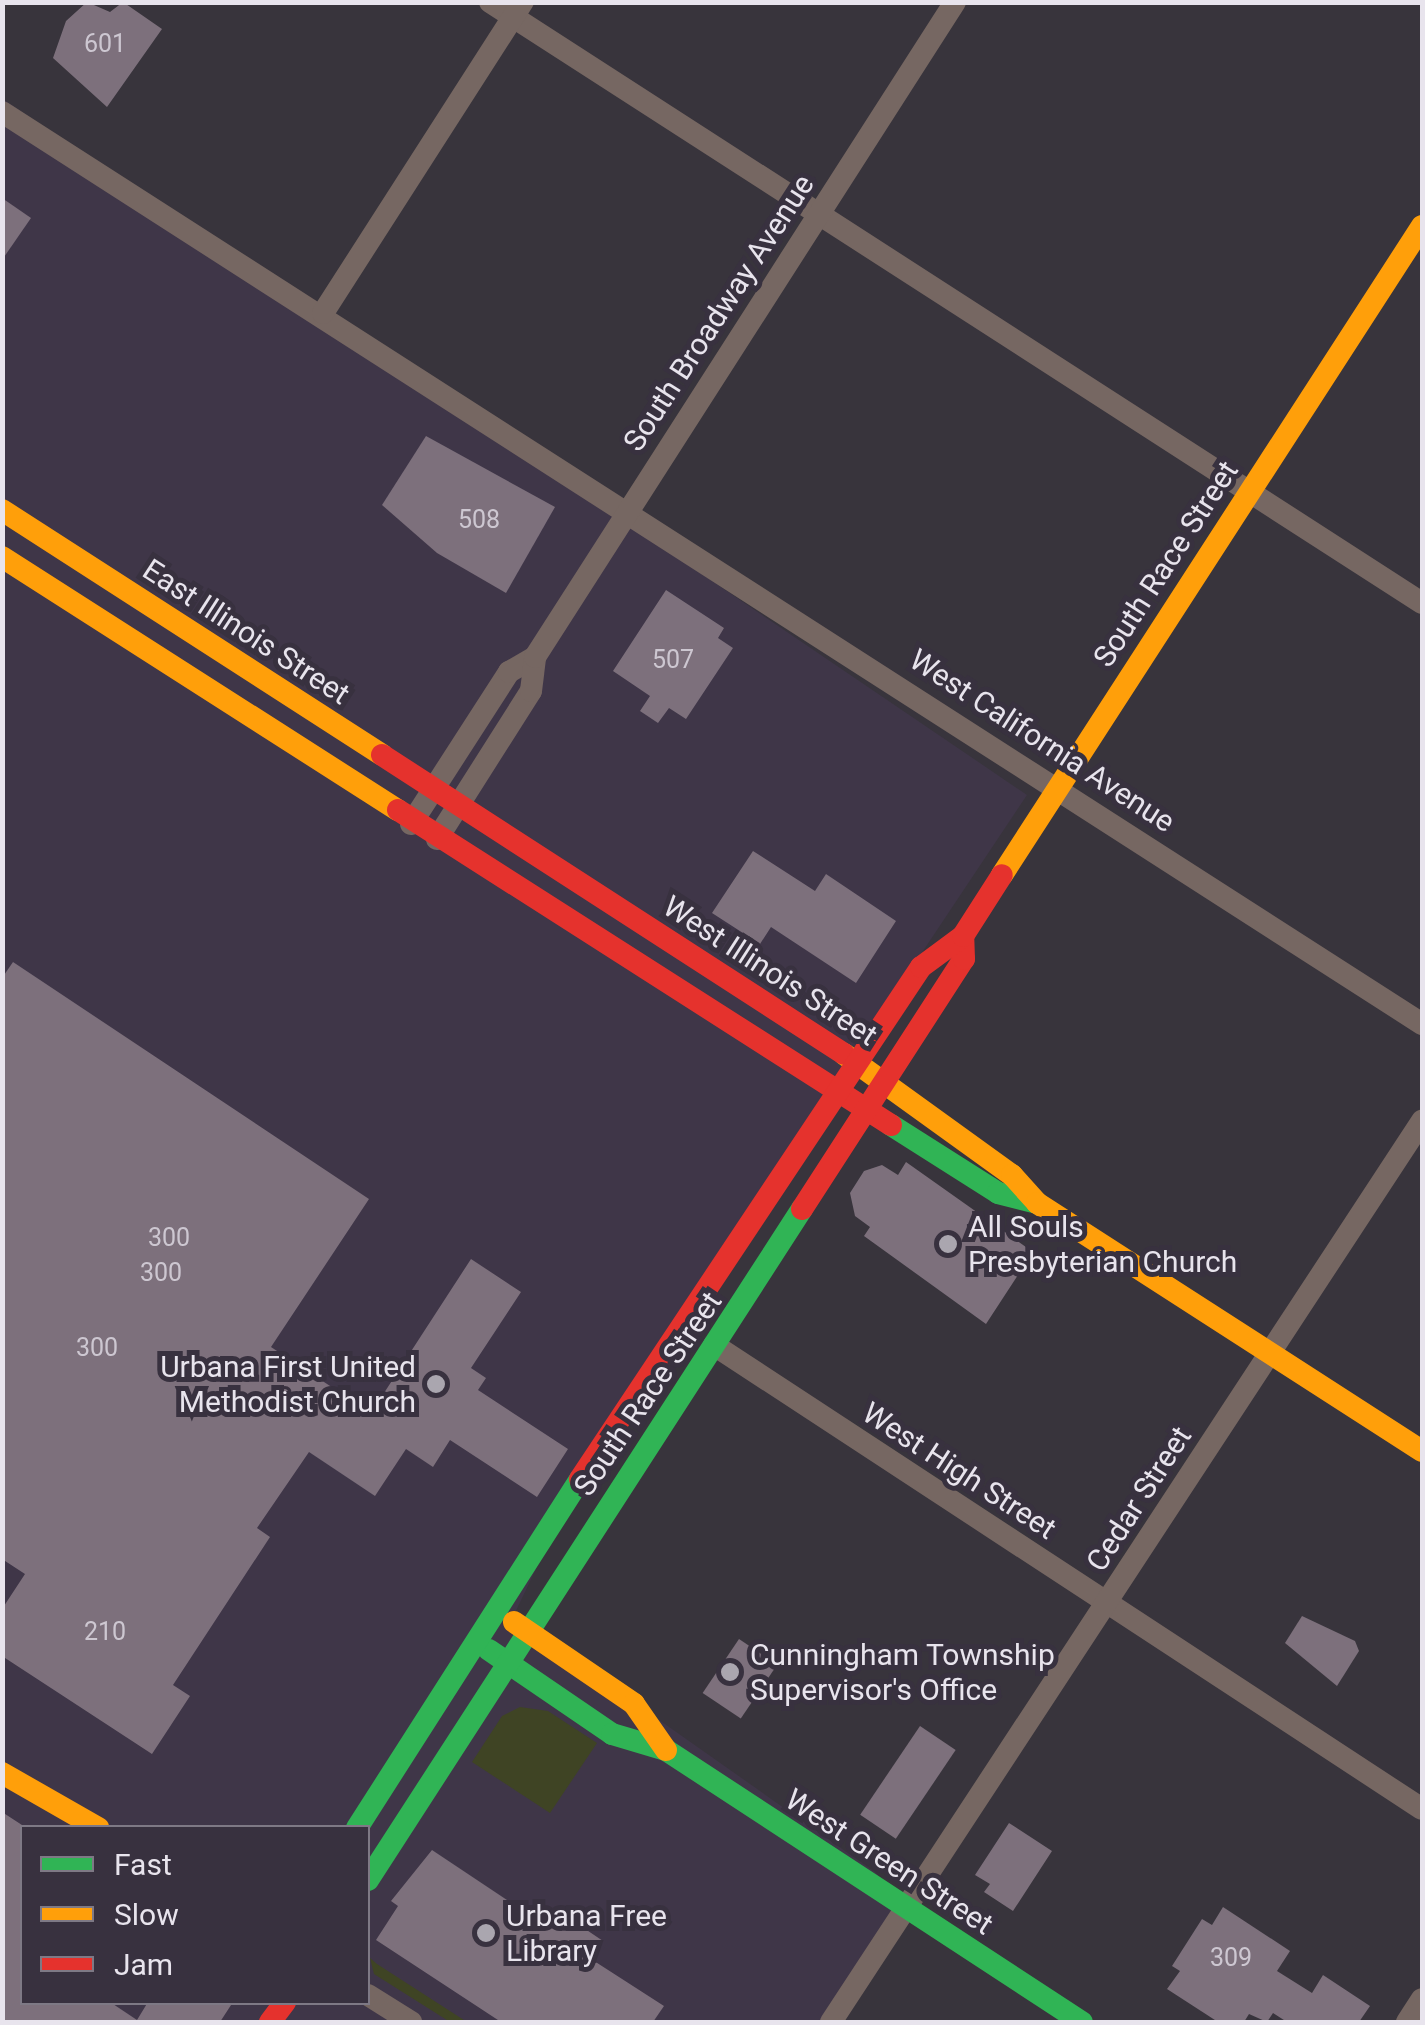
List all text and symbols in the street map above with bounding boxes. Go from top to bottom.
house number: 601 [84,29,126,59]
street label: South Broadway Avenue [616,168,822,458]
street label: South Race Street [1086,454,1246,674]
house number: 508 [458,505,500,535]
street label: East Illinois Street [136,552,356,712]
street label: West California Avenue [903,642,1181,840]
house number: 507 [652,645,694,675]
street label: West Illinois Street [656,888,884,1054]
place label: All Souls Presbyterian Church [968,1209,1237,1280]
house number: 300 [148,1223,190,1253]
marker: All Souls Presbyterian Church [937,1233,959,1255]
house number: 300 [140,1258,182,1288]
street label: South Race Street [566,1285,730,1503]
house number: 300 [76,1333,118,1363]
place label: Urbana First United Methodist Church [160,1349,416,1420]
marker: Urbana First United Methodist Church [425,1373,447,1395]
street label: West High Street [855,1395,1063,1547]
street label: Cedar Street [1079,1420,1199,1578]
house number: 210 [84,1617,126,1647]
place label: Cunningham Township Supervisor's Office [750,1637,1055,1708]
marker: Cunningham Township Supervisor's Office [719,1661,741,1683]
street label: West Green Street [779,1782,999,1942]
legend [20,1825,370,2005]
text: Fast [114,1847,172,1882]
text: Slow [114,1897,179,1932]
place label: Urbana Free Library [506,1898,667,1968]
marker: Urbana Free Library [475,1922,497,1944]
house number: 309 [1210,1943,1252,1973]
text: Jam [114,1947,173,1982]

